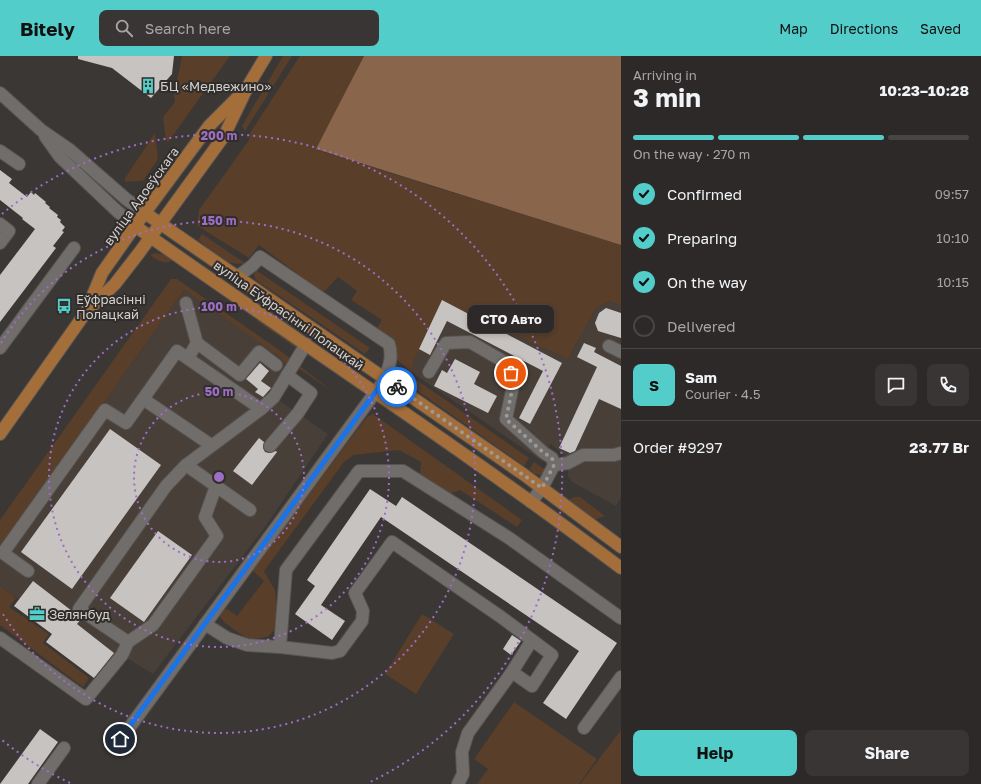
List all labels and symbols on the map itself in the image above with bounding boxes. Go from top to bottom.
building icon: БЦ «Медвежино» [139,77,157,95]
place label: БЦ «Медвежино» [160,78,271,94]
text: 200 m [201,128,237,143]
street label: вуліца Адоеўскага [100,144,182,248]
text: 150 m [202,213,236,228]
street label: вуліца Еўфрасінні Полацкай [211,257,367,373]
place label: Еўфрасінні Полацкай [76,291,146,322]
bus stop icon: Еўфрасінні Полацкай [55,297,73,315]
text: 100 m [201,299,237,314]
callout: СТО Авто [468,305,554,333]
pin [494,356,528,390]
courier [377,367,417,407]
text: 50 m [205,384,233,399]
centre of rings [212,470,226,484]
office icon: Зелянбуд [28,605,46,623]
place label: Зелянбуд [49,606,110,622]
pin [103,722,137,756]

